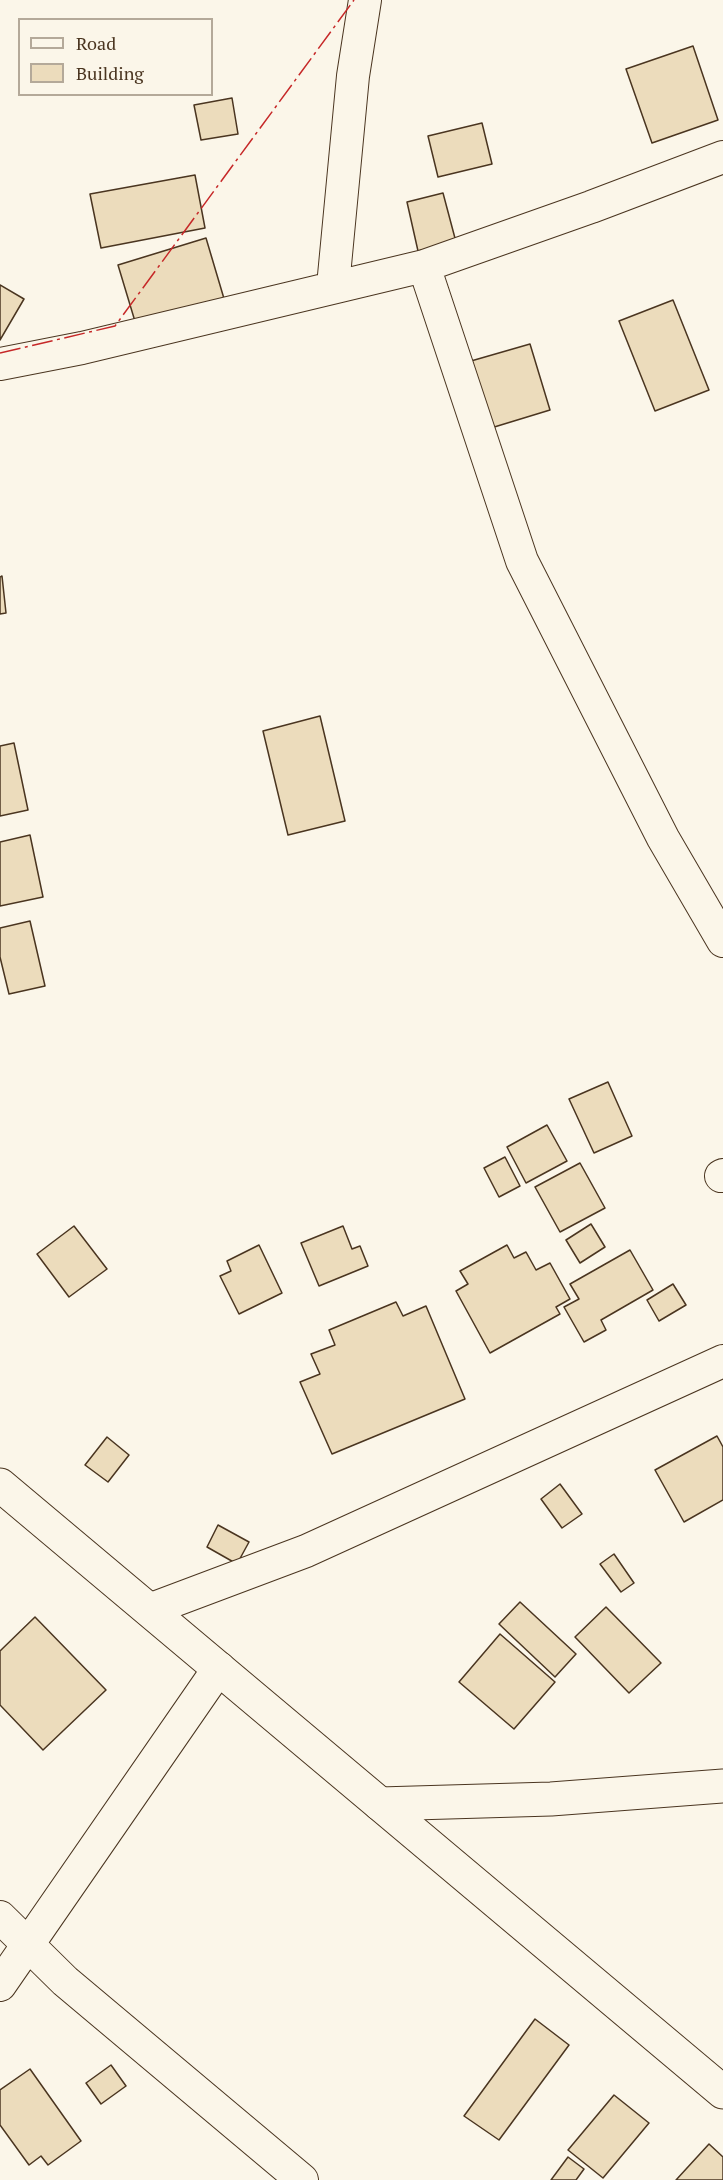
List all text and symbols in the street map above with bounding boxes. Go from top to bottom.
legend [18,18,213,96]
text: Road [76,31,116,55]
text: Building [76,61,144,85]

